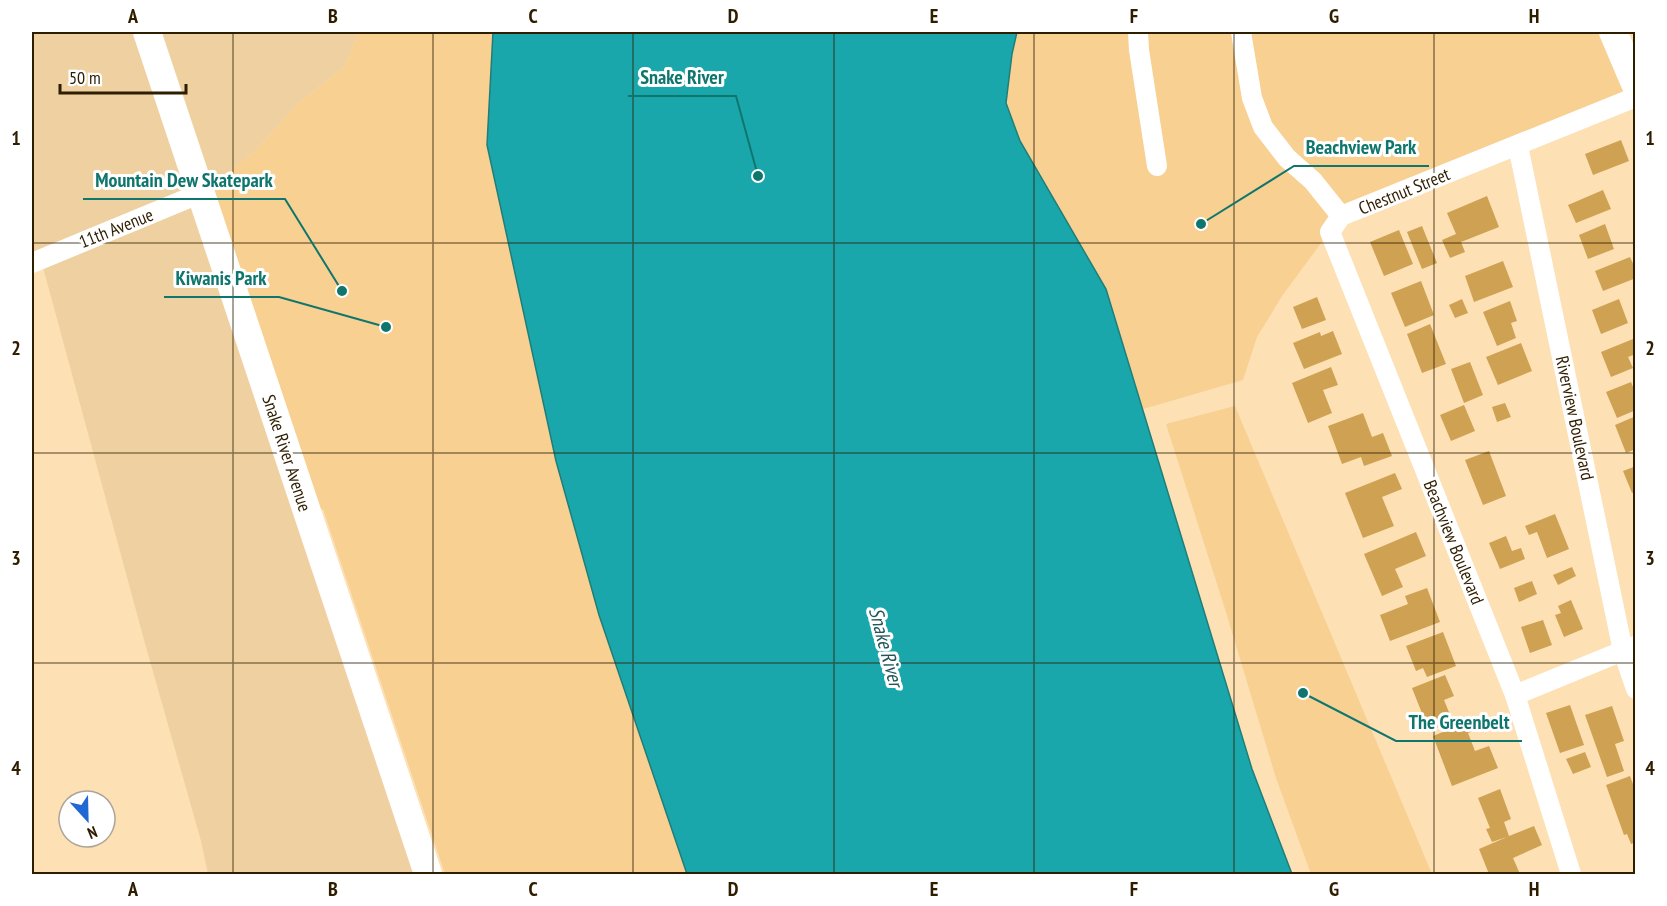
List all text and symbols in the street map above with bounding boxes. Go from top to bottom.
text: A [127,3,139,29]
text: B [328,3,338,29]
text: C [528,3,538,29]
text: D [728,3,739,29]
text: E [930,3,938,29]
text: F [1130,3,1138,29]
text: G [1329,3,1339,29]
text: H [1529,3,1539,29]
scale bar [60,57,186,95]
callout: Snake River [628,58,736,96]
text: Snake River [640,64,724,90]
text: 50 m [69,66,101,89]
text: 1 [11,125,21,151]
text: 1 [1645,125,1655,151]
callout: Beachview Park [1294,128,1429,166]
text: Beachview Park [1306,134,1417,160]
callout: Mountain Dew Skatepark [83,161,285,199]
street label: Chestnut Street [1355,162,1453,220]
text: Mountain Dew Skatepark [95,167,274,193]
street label: 11th Avenue [76,203,156,253]
callout: Kiwanis Park [164,259,279,297]
text: Kiwanis Park [175,265,267,291]
text: 2 [11,335,21,361]
text: 2 [1645,335,1655,361]
street label: Riverview Boulevard [1551,354,1599,482]
street label: Snake River Avenue [257,392,317,514]
street label: Beachview Boulevard [1419,476,1489,608]
text: 3 [11,545,21,571]
text: 3 [1645,545,1655,571]
water label: Snake River [863,605,910,692]
callout: The Greenbelt [1396,703,1522,741]
text: The Greenbelt [1409,709,1510,735]
text: 4 [11,755,21,781]
text: 4 [1645,755,1655,781]
north arrow [57,789,117,849]
text: N [85,822,100,844]
text: A [127,876,139,902]
text: B [328,876,338,902]
text: C [528,876,538,902]
text: D [728,876,739,902]
text: E [930,876,938,902]
text: F [1130,876,1138,902]
text: G [1329,876,1339,902]
text: H [1529,876,1539,902]

